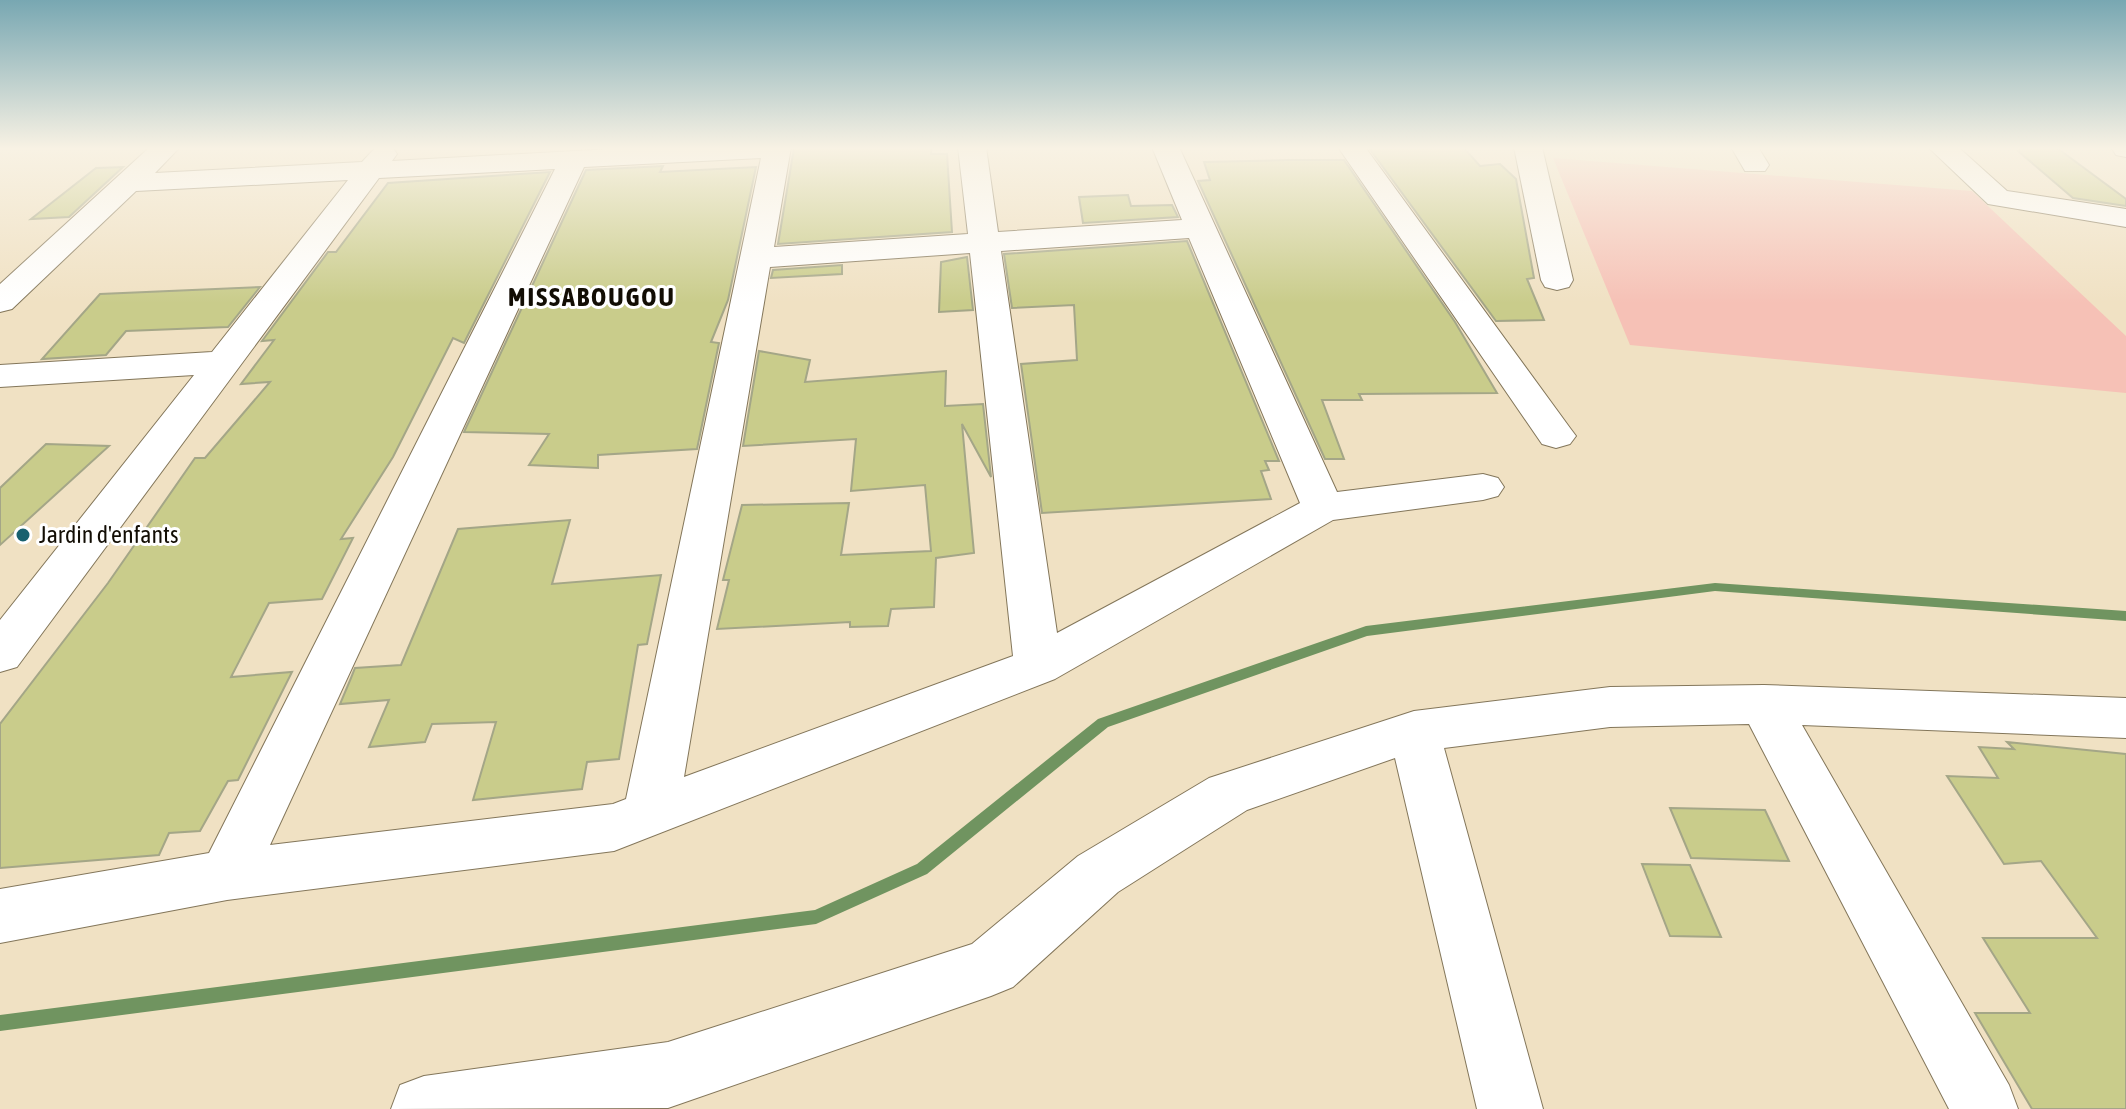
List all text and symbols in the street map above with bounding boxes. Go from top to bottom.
district label: MISSABOUGOU [508,282,676,312]
place label: Jardin d'enfants [39,521,178,548]
marker: Jardin d'enfants [14,526,32,544]

